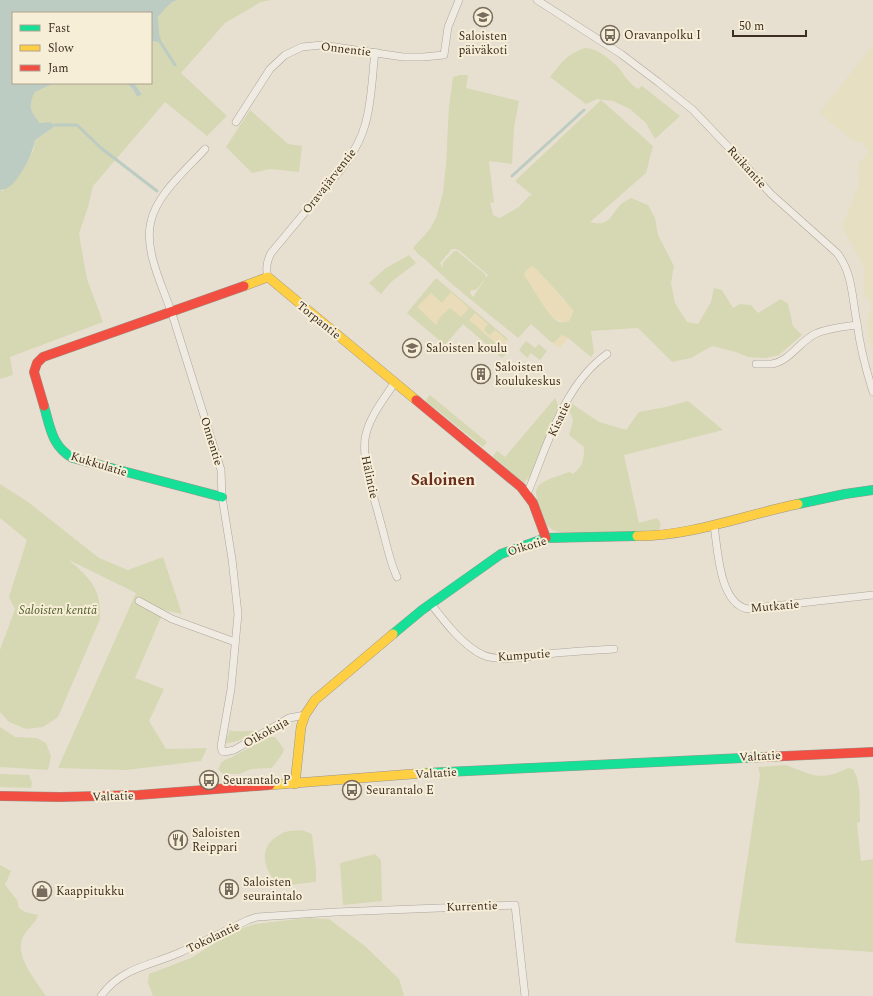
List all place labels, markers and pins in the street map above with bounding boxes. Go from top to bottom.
school or university icon: Saloisten päiväkoti [472,6,494,28]
bus stop icon: Oravanpolku I [599,24,621,46]
place label: Oravanpolku I [624,26,701,45]
place label: Saloisten päiväkoti [459,27,508,60]
school or university icon: Saloisten koulu [401,337,423,359]
place label: Saloisten koulu [426,339,507,358]
place label: Saloisten koulukeskus [495,358,561,391]
building icon: Saloisten koulukeskus [470,363,492,385]
bus stop icon: Seurantalo P [198,769,220,791]
place label: Seurantalo P [223,771,291,790]
bus stop icon: Seurantalo E [341,779,363,801]
place label: Seurantalo E [366,781,434,800]
place label: Saloisten Reippari [192,824,240,857]
restaurant icon: Saloisten Reippari [167,829,189,851]
place label: Saloisten seuraintalo [243,873,302,906]
building icon: Saloisten seuraintalo [218,878,240,900]
shop icon: Kaappitukku [31,880,53,902]
place label: Kaappitukku [56,882,125,901]

